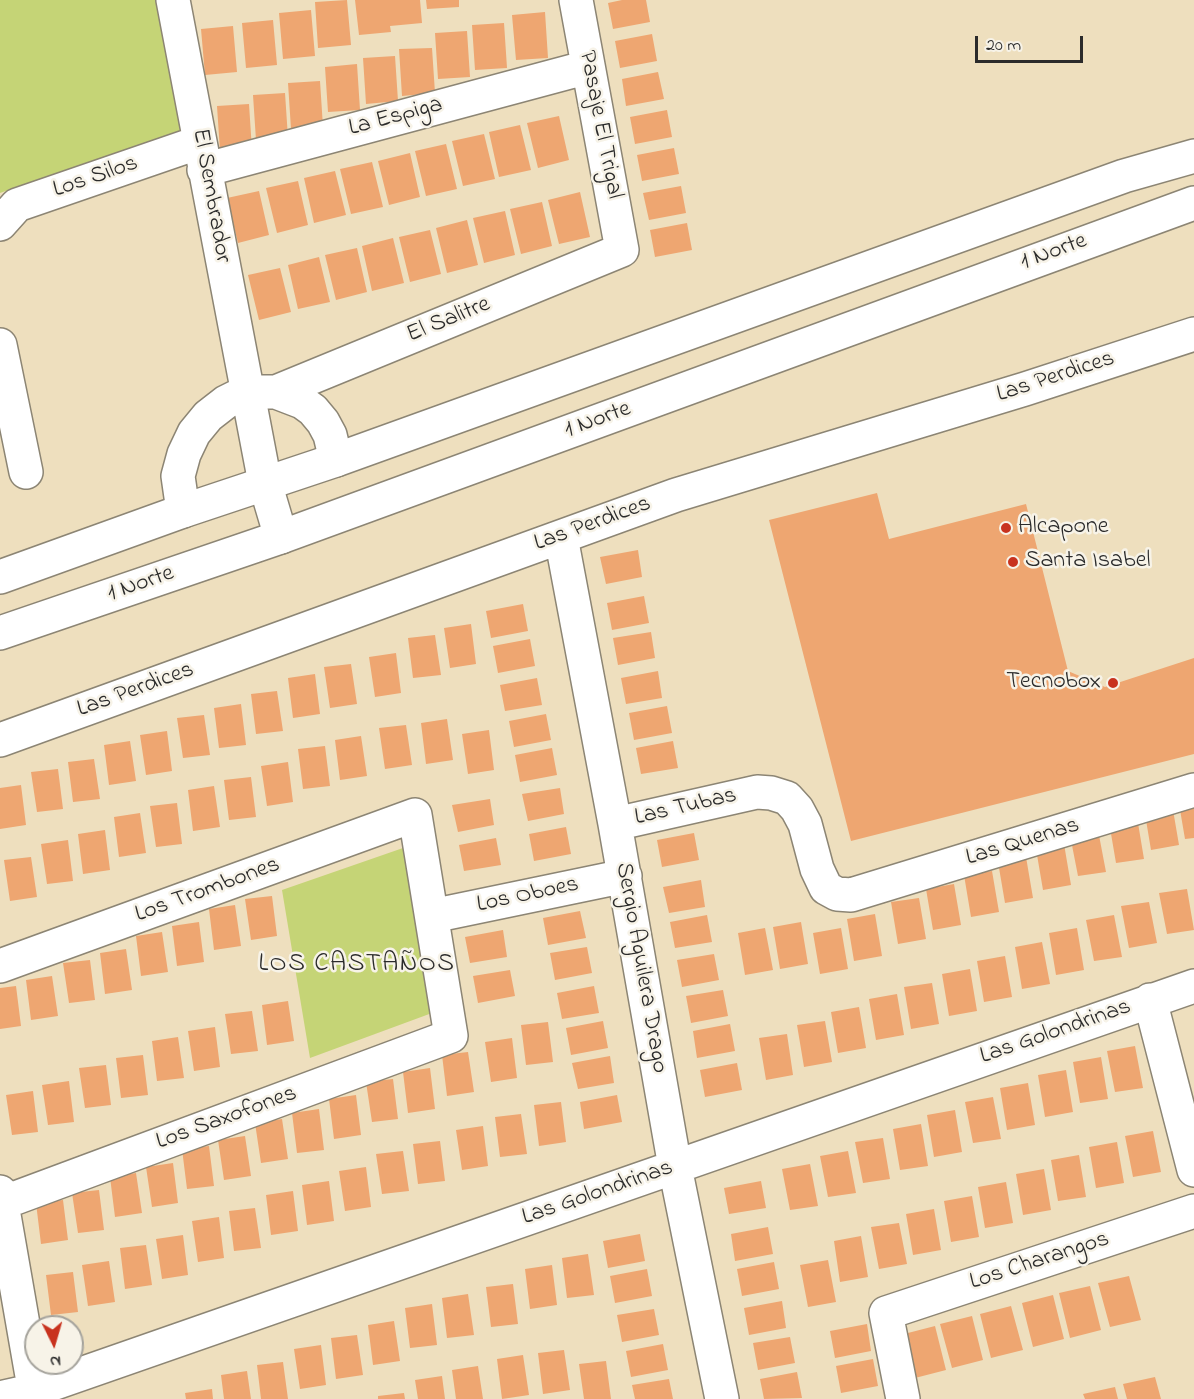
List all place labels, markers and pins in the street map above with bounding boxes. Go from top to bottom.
place label: Alcapone [1018,514,1109,542]
marker: Alcapone [999,521,1013,535]
place label: Santa Isabel [1025,548,1150,576]
marker: Santa Isabel [1006,555,1020,569]
place label: Tecnobox [1006,669,1101,697]
marker: Tecnobox [1106,676,1120,690]

